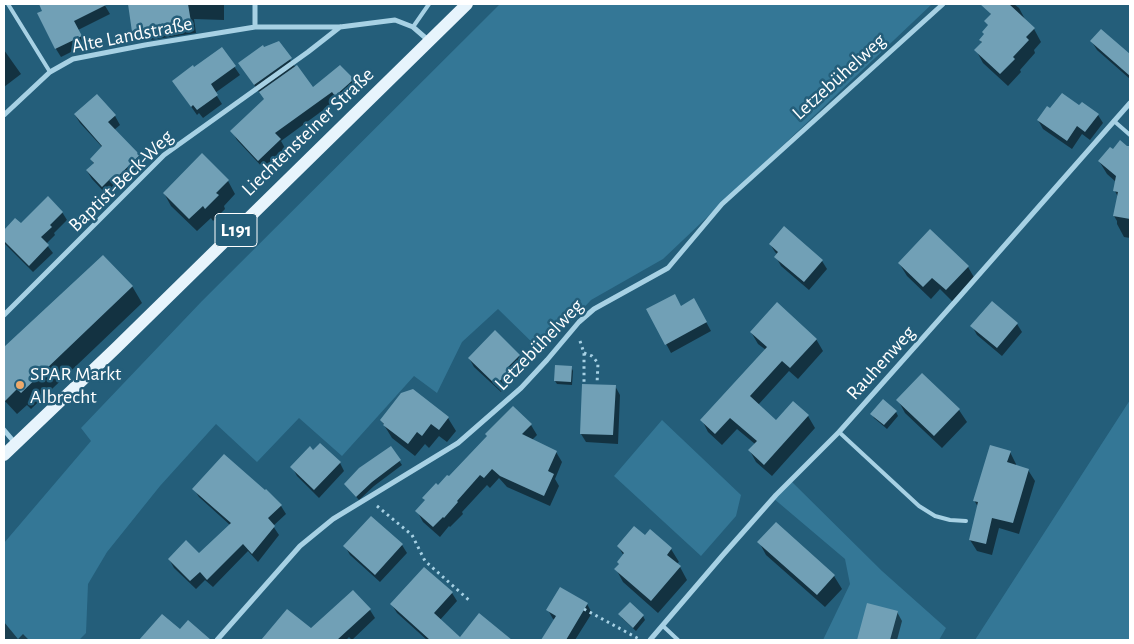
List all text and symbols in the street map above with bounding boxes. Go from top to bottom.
street label: Alte Landstraße [69,12,195,58]
street label: Letzebühelweg [787,29,891,125]
street label: Liechtensteiner Straße [237,63,379,201]
street label: Baptist-Beck-Weg [64,125,178,237]
road number: L191 [215,214,257,246]
street label: Letzebühelweg [489,294,589,396]
street label: Rauhenweg [841,321,921,405]
place label: SPAR Markt Albrecht [30,362,121,409]
marker: SPAR Markt Albrecht [14,379,26,391]

